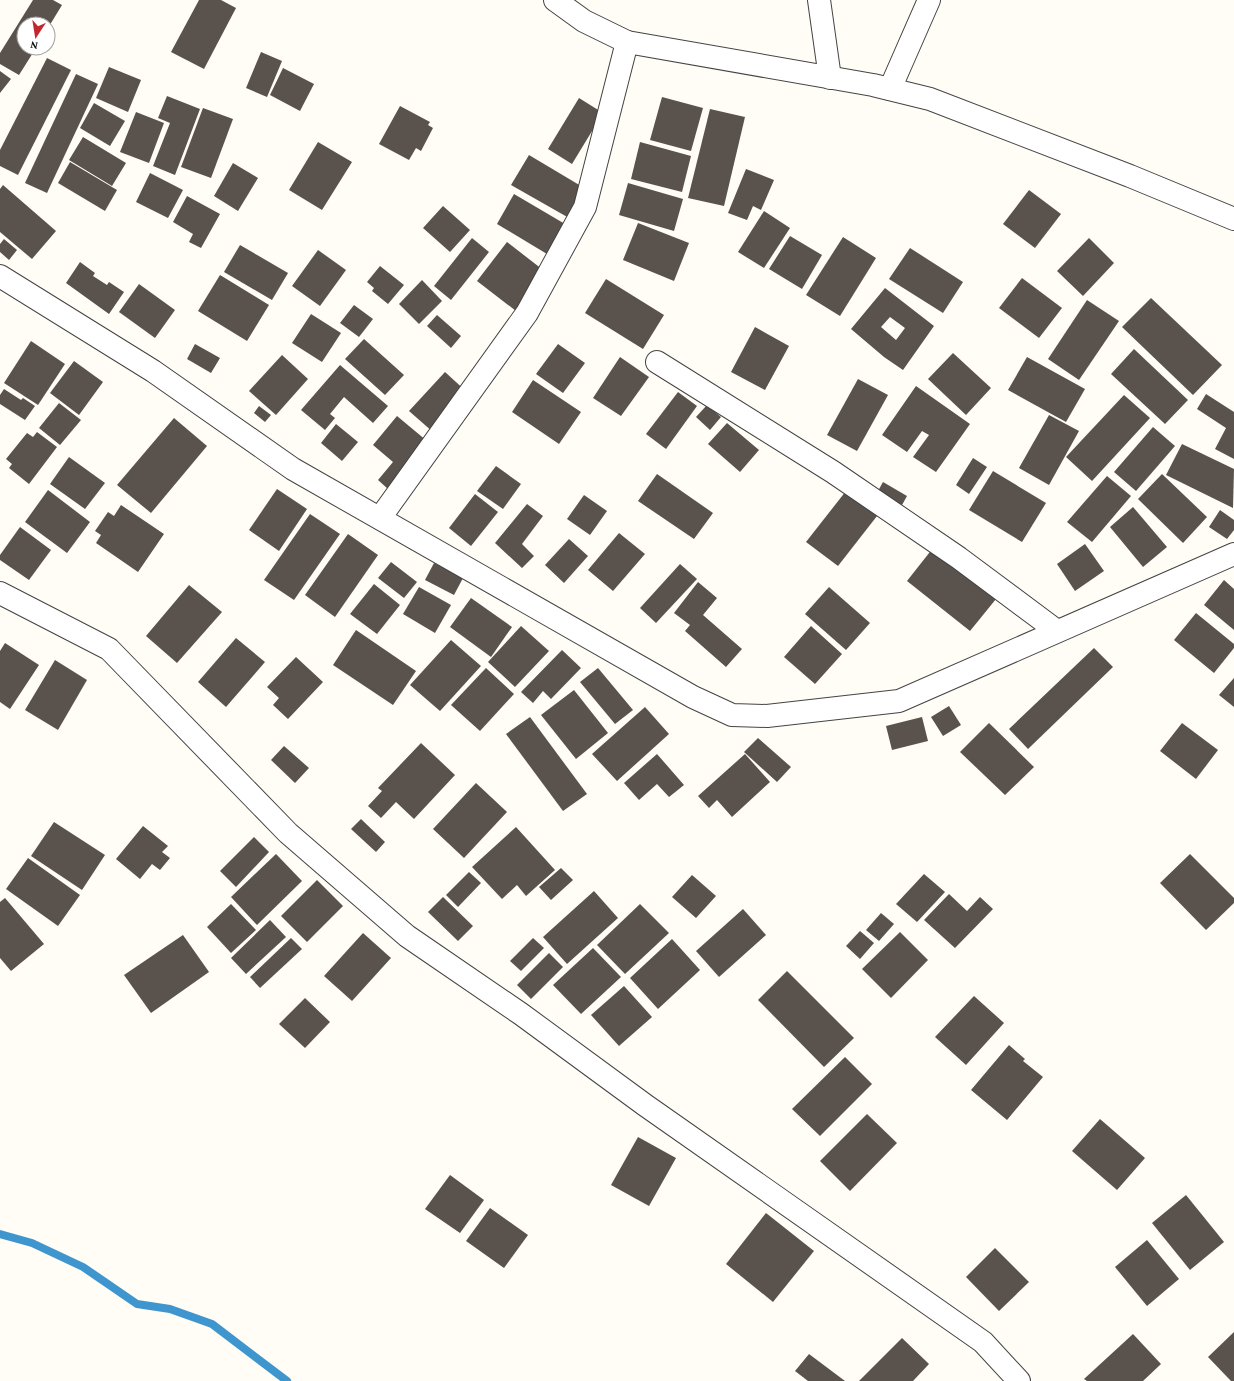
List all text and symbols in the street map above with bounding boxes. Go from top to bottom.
north arrow [16,16,56,56]
text: N [29,39,39,52]

